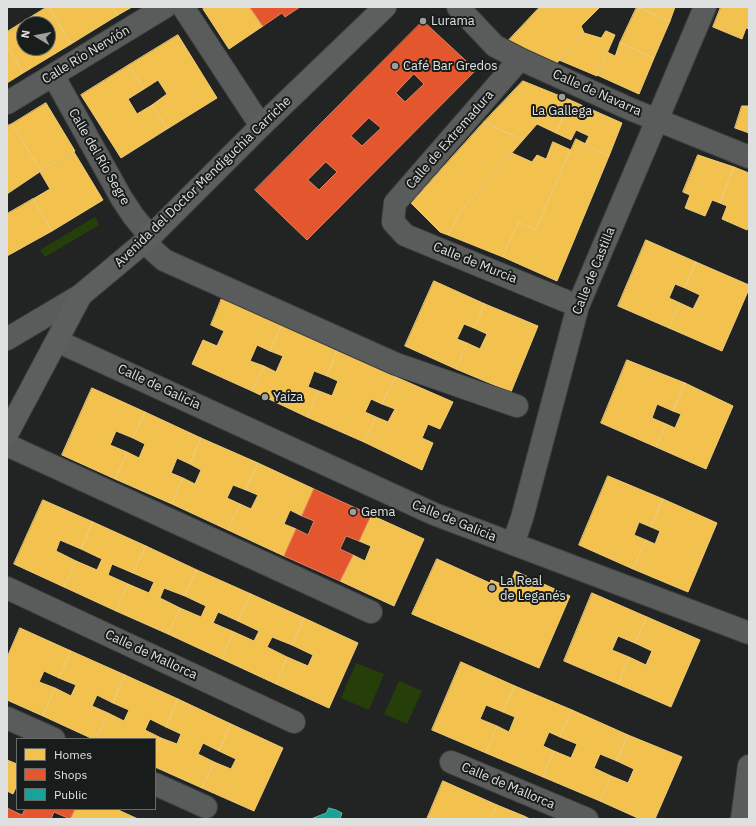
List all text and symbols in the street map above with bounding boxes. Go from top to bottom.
place label: Lurama [431,13,475,29]
north arrow [16,16,56,56]
marker: Lurama [418,16,428,26]
street label: Calle Río Nervión [39,23,133,87]
text: N [18,29,33,39]
place label: Café Bar Gredos [403,58,498,74]
marker: Café Bar Gredos [390,61,400,71]
street label: Calle de Navarra [550,66,644,120]
street label: Calle de Extremadura [403,88,497,192]
marker: La Gallega [557,92,567,102]
street label: Avenida del Doctor Mendiguchia Carriche [112,93,294,271]
place label: La Gallega [532,103,592,119]
street label: Calle del Río Segre [65,106,133,208]
street label: Calle de Castilla [569,225,619,317]
street label: Calle de Murcia [431,239,519,287]
street label: Calle de Galicia [115,361,203,413]
place label: Yaiza [273,389,303,405]
marker: Yaiza [260,392,270,402]
street label: Calle de Galicia [410,497,498,545]
place label: Gema [361,504,395,520]
marker: Gema [348,507,358,517]
place label: La Real de Leganés [500,573,566,604]
marker: La Real de Leganés [487,583,497,593]
street label: Calle de Mallorca [102,627,200,683]
legend [16,738,156,810]
text: Homes [54,747,92,762]
street label: Calle de Mallorca [459,759,557,813]
text: Shops [54,767,87,782]
text: Public [54,787,87,802]

